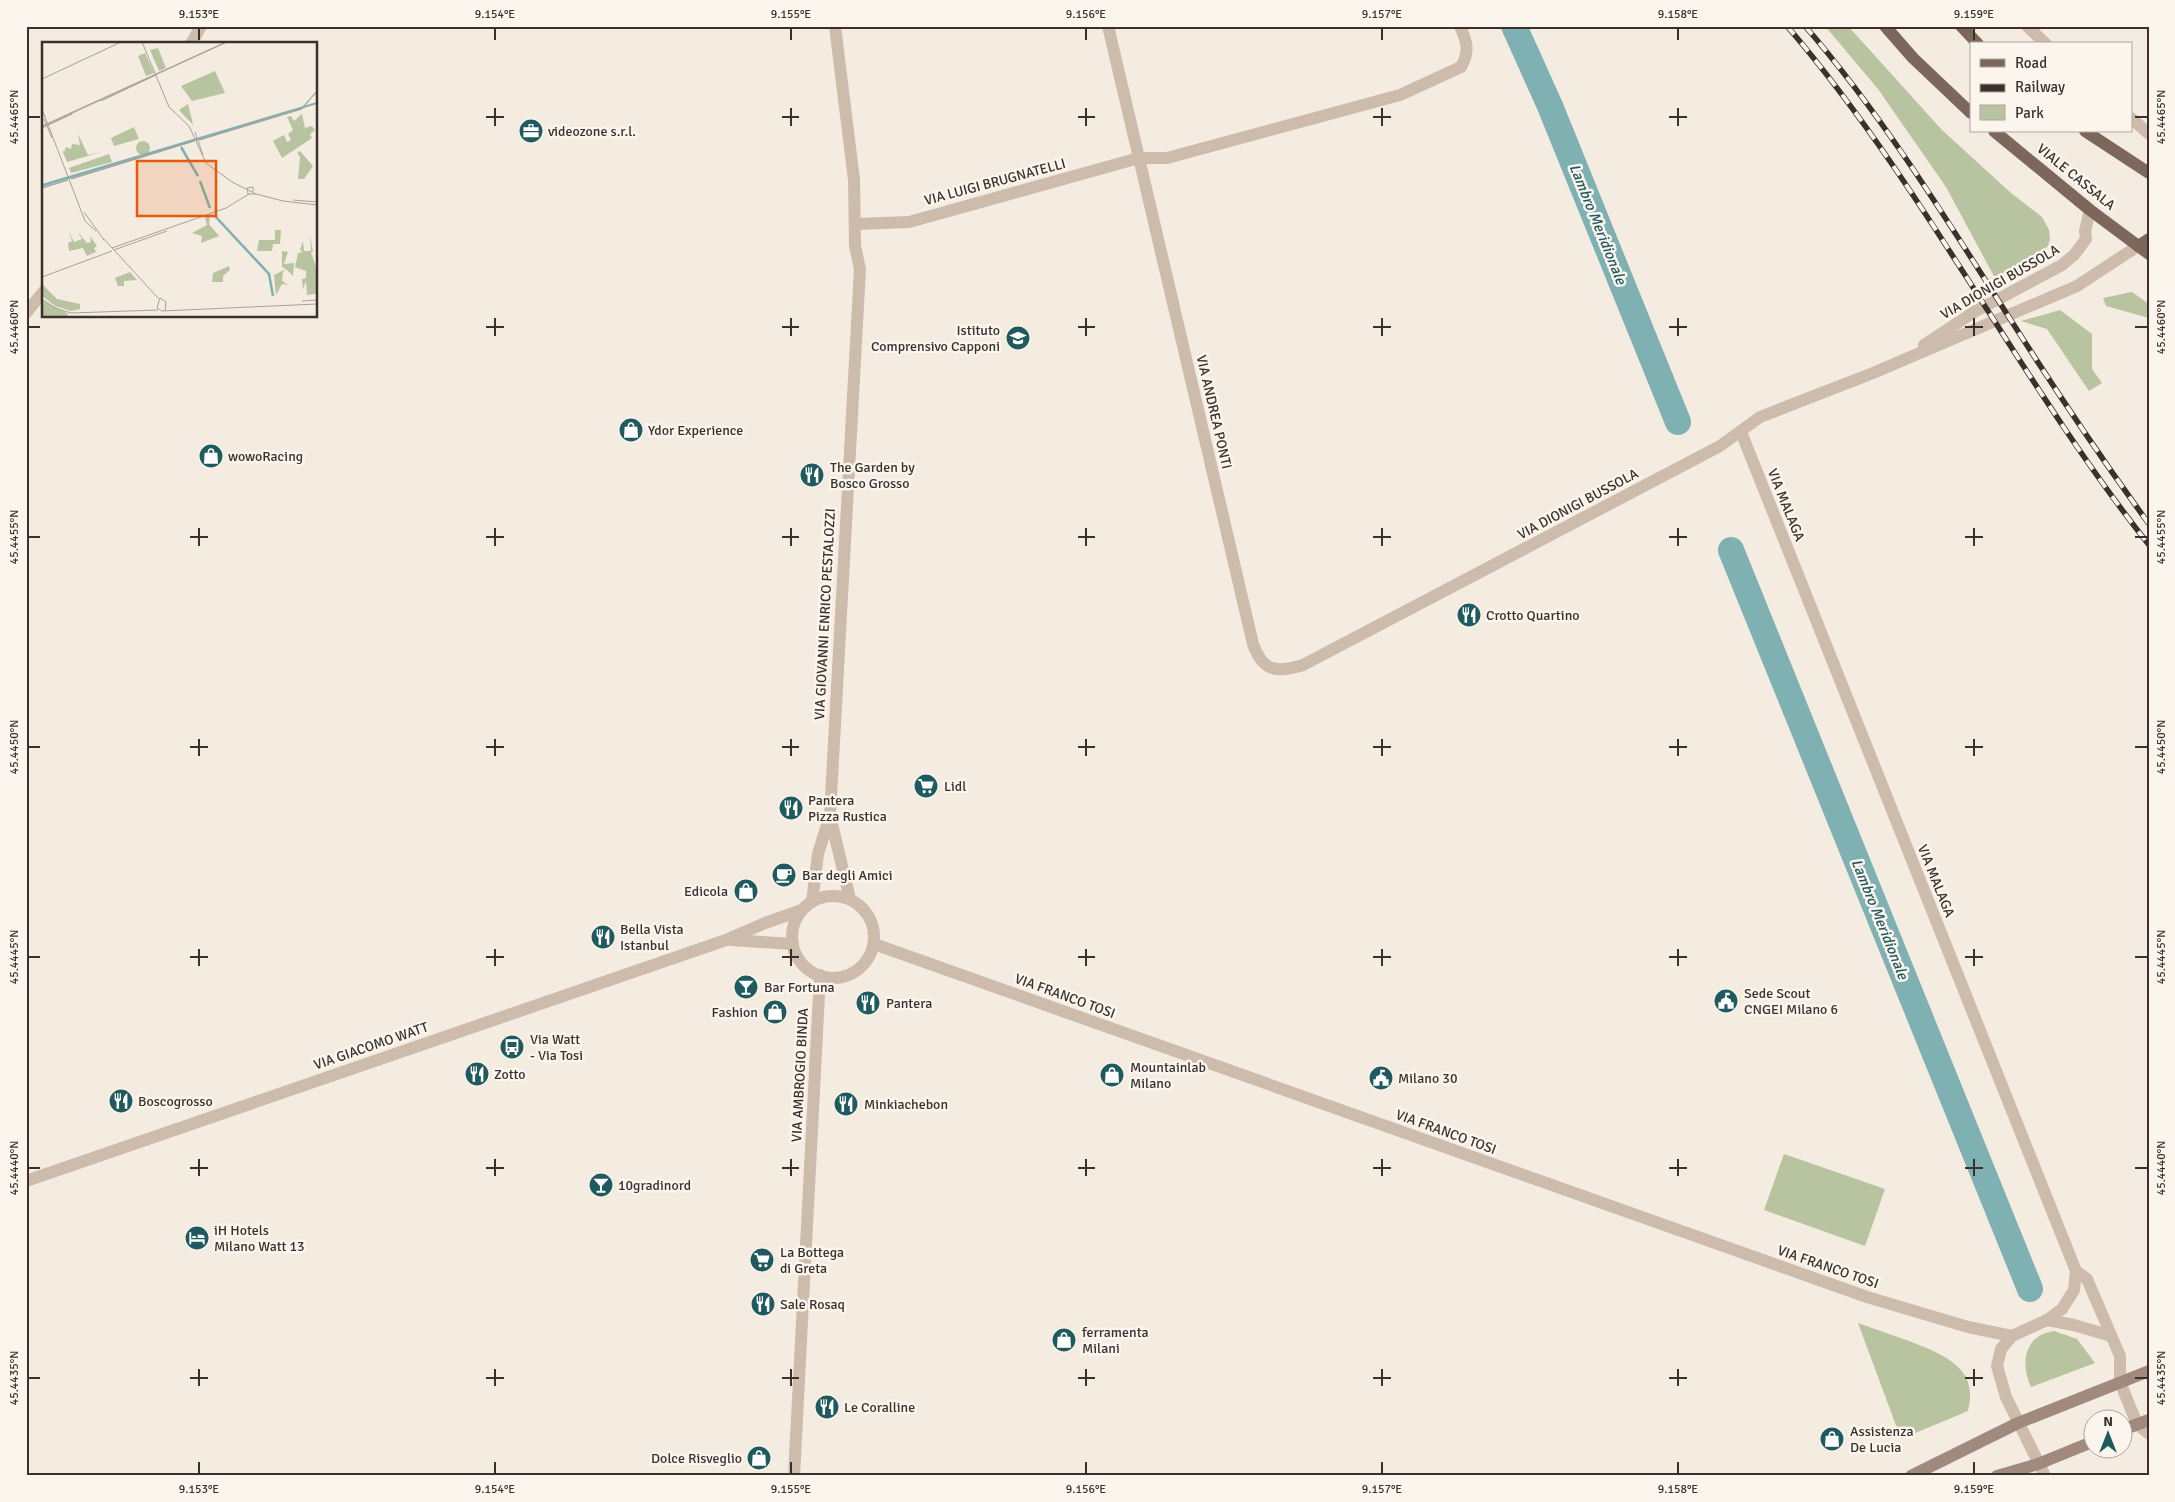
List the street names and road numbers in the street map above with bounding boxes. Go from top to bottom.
street label: VIALE CASSALA [2033,140,2119,214]
street label: VIA LUIGI BRUGNATELLI [922,155,1068,209]
street label: VIA DIONIGI BUSSOLA [1938,241,2063,323]
street label: VIA ANDREA PONTI [1193,353,1235,471]
street label: VIA DIONIGI BUSSOLA [1515,465,1642,543]
street label: VIA MALAGA [1764,466,1808,544]
street label: VIA GIOVANNI ENRICO PESTALOZZI [811,508,839,720]
street label: VIA MALAGA [1914,842,1958,920]
street label: VIA FRANCO TOSI [1012,970,1118,1022]
street label: VIA AMBROGIO BINDA [788,1007,812,1143]
street label: VIA GIACOMO WATT [312,1018,431,1074]
street label: VIA FRANCO TOSI [1393,1106,1499,1158]
street label: VIA FRANCO TOSI [1775,1242,1881,1292]

